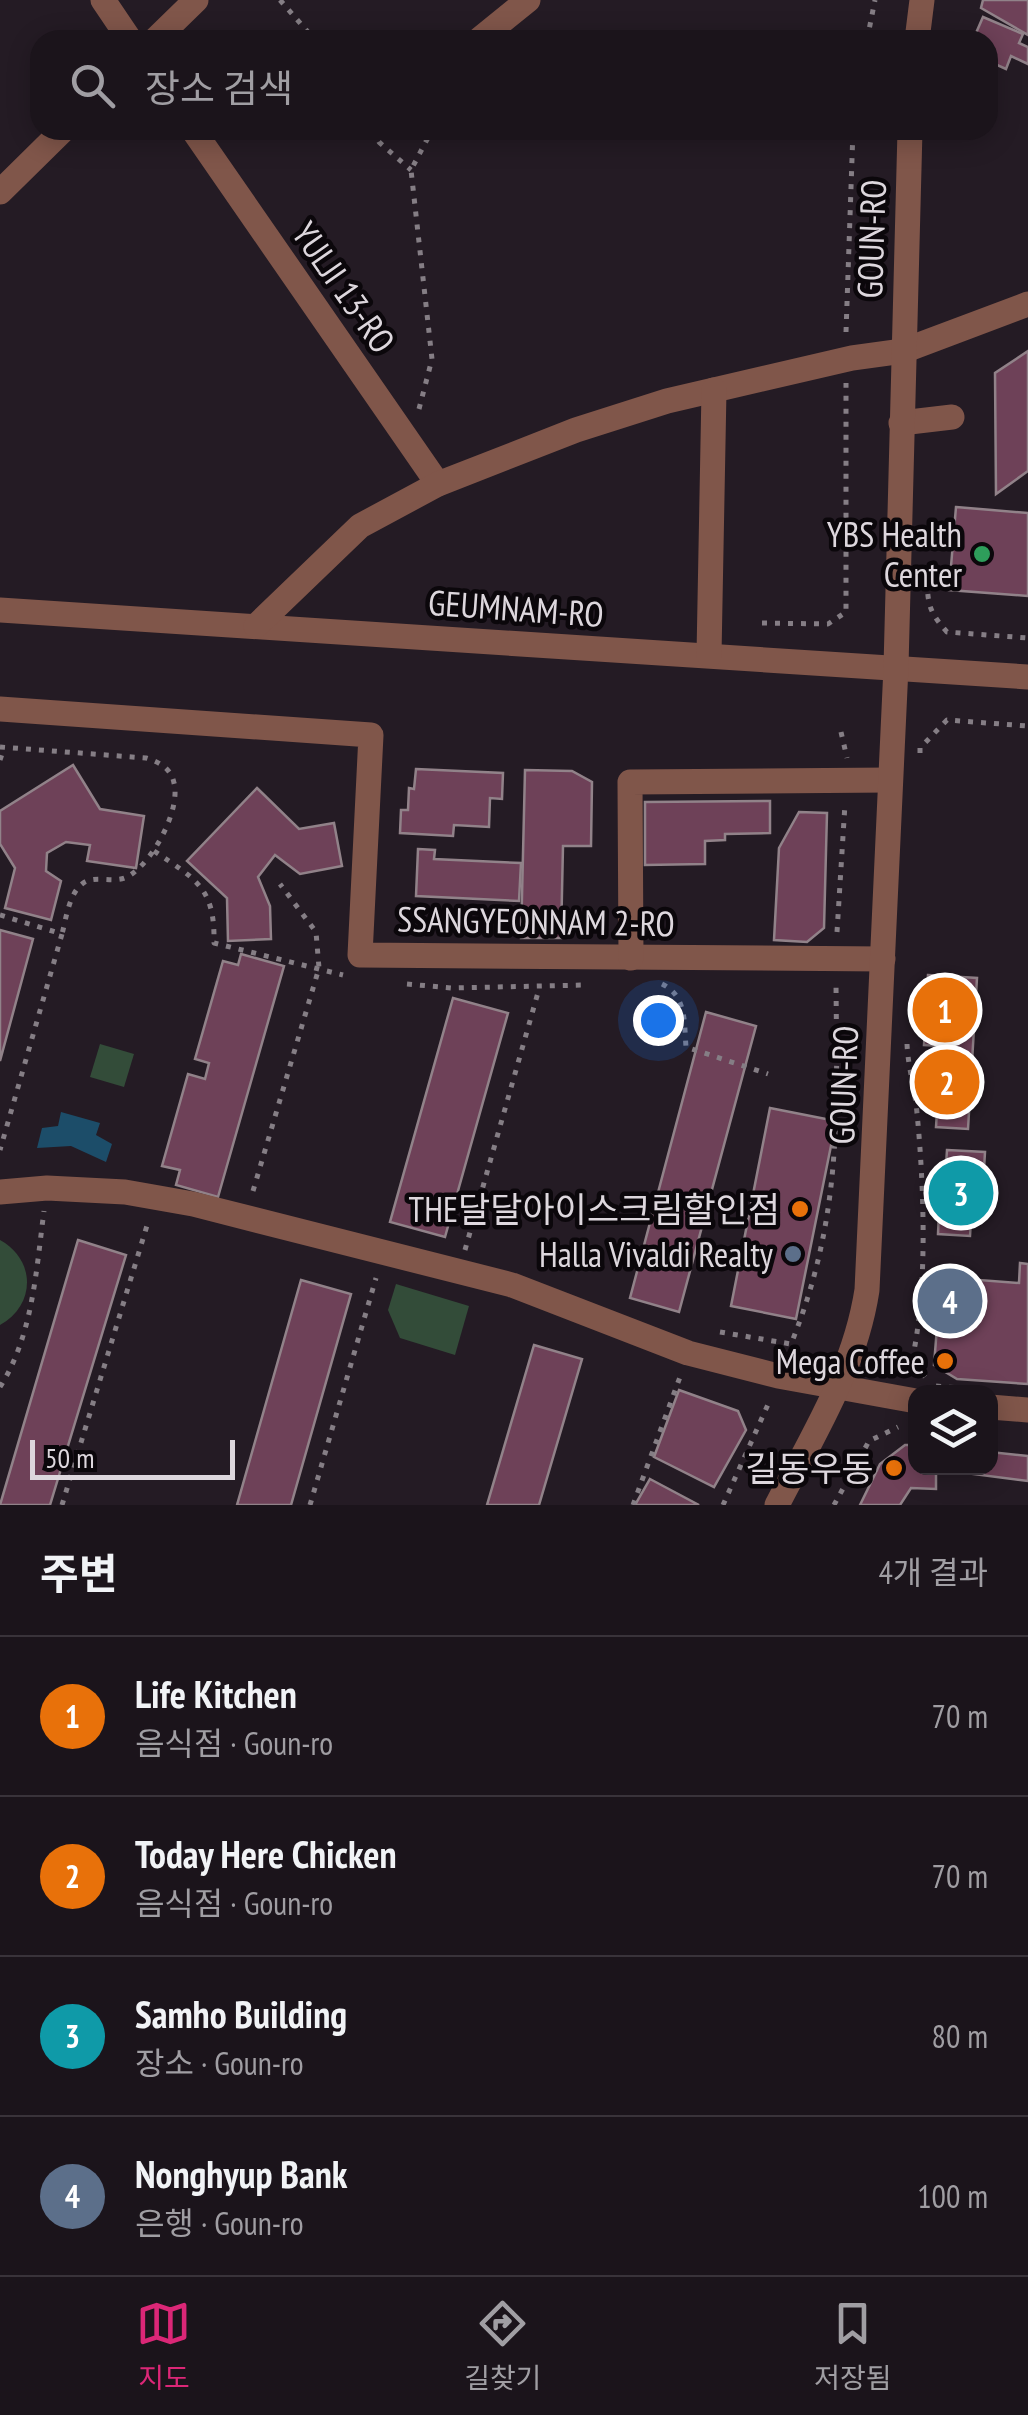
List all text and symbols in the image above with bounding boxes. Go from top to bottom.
search box [30,30,998,140]
icon: search [65,58,120,113]
text: 장소 검색 [145,63,293,112]
street label: GOUN-RO [846,179,896,299]
street label: YULJI 13-RO [282,213,406,361]
place label: YBS Health Center [827,511,962,597]
marker: YBS Health Center [971,543,993,565]
street label: GEUMNAM-RO [427,579,605,637]
street label: SSANGYEONNAM 2-RO [397,896,675,946]
pin: 1 [912,972,978,1048]
your location [633,995,684,1046]
street label: GOUN-RO [818,1025,868,1145]
pin: 2 [914,1044,980,1120]
pin: 3 [928,1156,994,1230]
place label: THE달달아이스크림할인점 [409,1186,780,1232]
marker: THE달달아이스크림할인점 [789,1198,811,1220]
place label: Halla Vivaldi Realty [539,1231,774,1277]
marker: Halla Vivaldi Realty [782,1243,804,1265]
pin: 4 [918,1264,982,1338]
place label: Mega Coffee [776,1338,925,1384]
marker: Mega Coffee [934,1350,956,1372]
map controls [908,1385,998,1475]
button: layers [908,1385,998,1475]
scale bar [30,1435,235,1480]
text: 50 m [45,1439,94,1476]
place label: 길동우동 [745,1445,874,1491]
marker: 길동우동 [883,1457,905,1479]
text: 주변 [40,1546,117,1601]
text: 4개 결과 [878,1551,988,1593]
text: Life Kitchen [135,1669,297,1718]
text: 1 [65,1695,80,1737]
text: 70 m [932,1695,988,1737]
text: 음식점 · Goun-ro [135,1722,333,1764]
text: Today Here Chicken [135,1829,397,1878]
text: 2 [65,1855,80,1897]
text: 70 m [932,1855,988,1897]
text: 음식점 · Goun-ro [135,1882,333,1924]
text: Samho Building [135,1989,347,2038]
text: 3 [65,2015,80,2057]
text: 80 m [932,2015,988,2057]
text: 장소 · Goun-ro [135,2042,304,2084]
text: Nonghyup Bank [135,2149,347,2198]
text: 4 [65,2175,80,2217]
text: 100 m [917,2175,988,2217]
text: 은행 · Goun-ro [135,2202,304,2244]
tab: 지도 [136,2296,191,2396]
tab: 길찾기 [464,2296,542,2396]
tab: 저장됨 [814,2296,892,2396]

